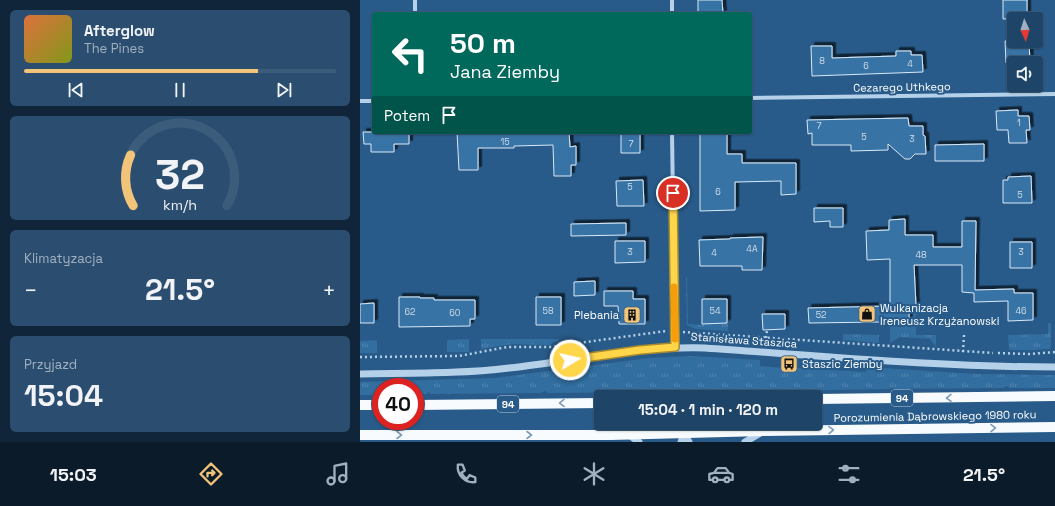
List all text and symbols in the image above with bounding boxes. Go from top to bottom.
north arrow [1007,12,1043,48]
map controls [1007,12,1043,92]
text: Afterglow [84,21,155,40]
text: 50 m [450,25,516,61]
icon: left [384,28,436,80]
text: The Pines [84,40,144,57]
house number: 8 [819,55,825,67]
button: sound [1007,56,1043,92]
house number: 4 [907,58,913,70]
text: Jana Ziemby [450,60,560,83]
house number: 6 [863,60,869,72]
icon: previous [65,79,87,101]
icon: pause [169,79,191,101]
icon: next [273,79,295,101]
street label: Cezarego Uthkego [853,79,951,95]
icon: arrive [438,104,460,126]
text: Potem [384,106,430,125]
house number: 1 [1017,117,1021,129]
house number: 7 [816,120,822,132]
house number: 5 [861,131,867,143]
house number: 3 [909,133,915,145]
house number: 15 [500,136,510,148]
house number: 7 [628,138,634,150]
text: 32 [155,148,205,201]
pin [656,176,690,210]
house number: 5 [627,181,633,193]
icon: arrive [662,182,684,204]
house number: 6 [715,186,721,198]
house number: 5 [1017,189,1023,201]
text: km/h [163,196,197,214]
house number: 4A [746,243,758,255]
house number: 3 [627,246,633,258]
house number: 3 [1018,246,1024,258]
house number: 4 [711,247,717,259]
house number: 48 [915,249,927,261]
text: Klimatyzacja [24,250,103,267]
text: 21.5° [145,270,215,309]
text: − [24,276,38,304]
text: + [322,276,336,304]
place label: Wulkanizacja Ireneusz Krzyżanowski [880,301,1000,328]
shop icon: Wulkanizacja Ireneusz Krzyżanowski [857,304,877,324]
house number: 58 [543,305,554,317]
building icon: Plebania [622,305,642,325]
house number: 54 [709,305,721,317]
house number: 46 [1015,305,1027,317]
house number: 62 [405,306,415,318]
house number: 60 [449,307,461,319]
place label: Plebania [574,308,620,322]
house number: 52 [816,309,826,321]
street label: Stanisława Staszica [690,329,798,351]
position arrow [549,339,591,381]
bus stop icon: Staszic Ziemby [779,354,799,374]
text: Przyjazd [24,356,77,373]
place label: Staszic Ziemby [802,357,883,371]
text: 15:04 [24,376,103,415]
speed limit sign: 40 [372,378,424,430]
road number: 94 [891,390,913,406]
one-way arrow [946,394,952,402]
road number: 94 [497,396,519,412]
one-way arrow [559,399,565,407]
text: 15:04 · 1 min · 120 m [638,400,778,419]
street label: Porozumienia Dąbrowskiego 1980 roku [834,407,1036,425]
one-way arrow [990,424,996,432]
one-way arrow [828,426,834,434]
one-way arrow [396,431,402,439]
one-way arrow [526,431,532,439]
icon: directions [197,460,225,488]
icon: music [324,460,352,488]
icon: phone [452,460,480,488]
icon: climate [580,460,608,488]
icon: car [707,460,735,488]
icon: filters [835,460,863,488]
text: 15:03 [50,463,97,486]
text: 21.5° [963,463,1005,486]

